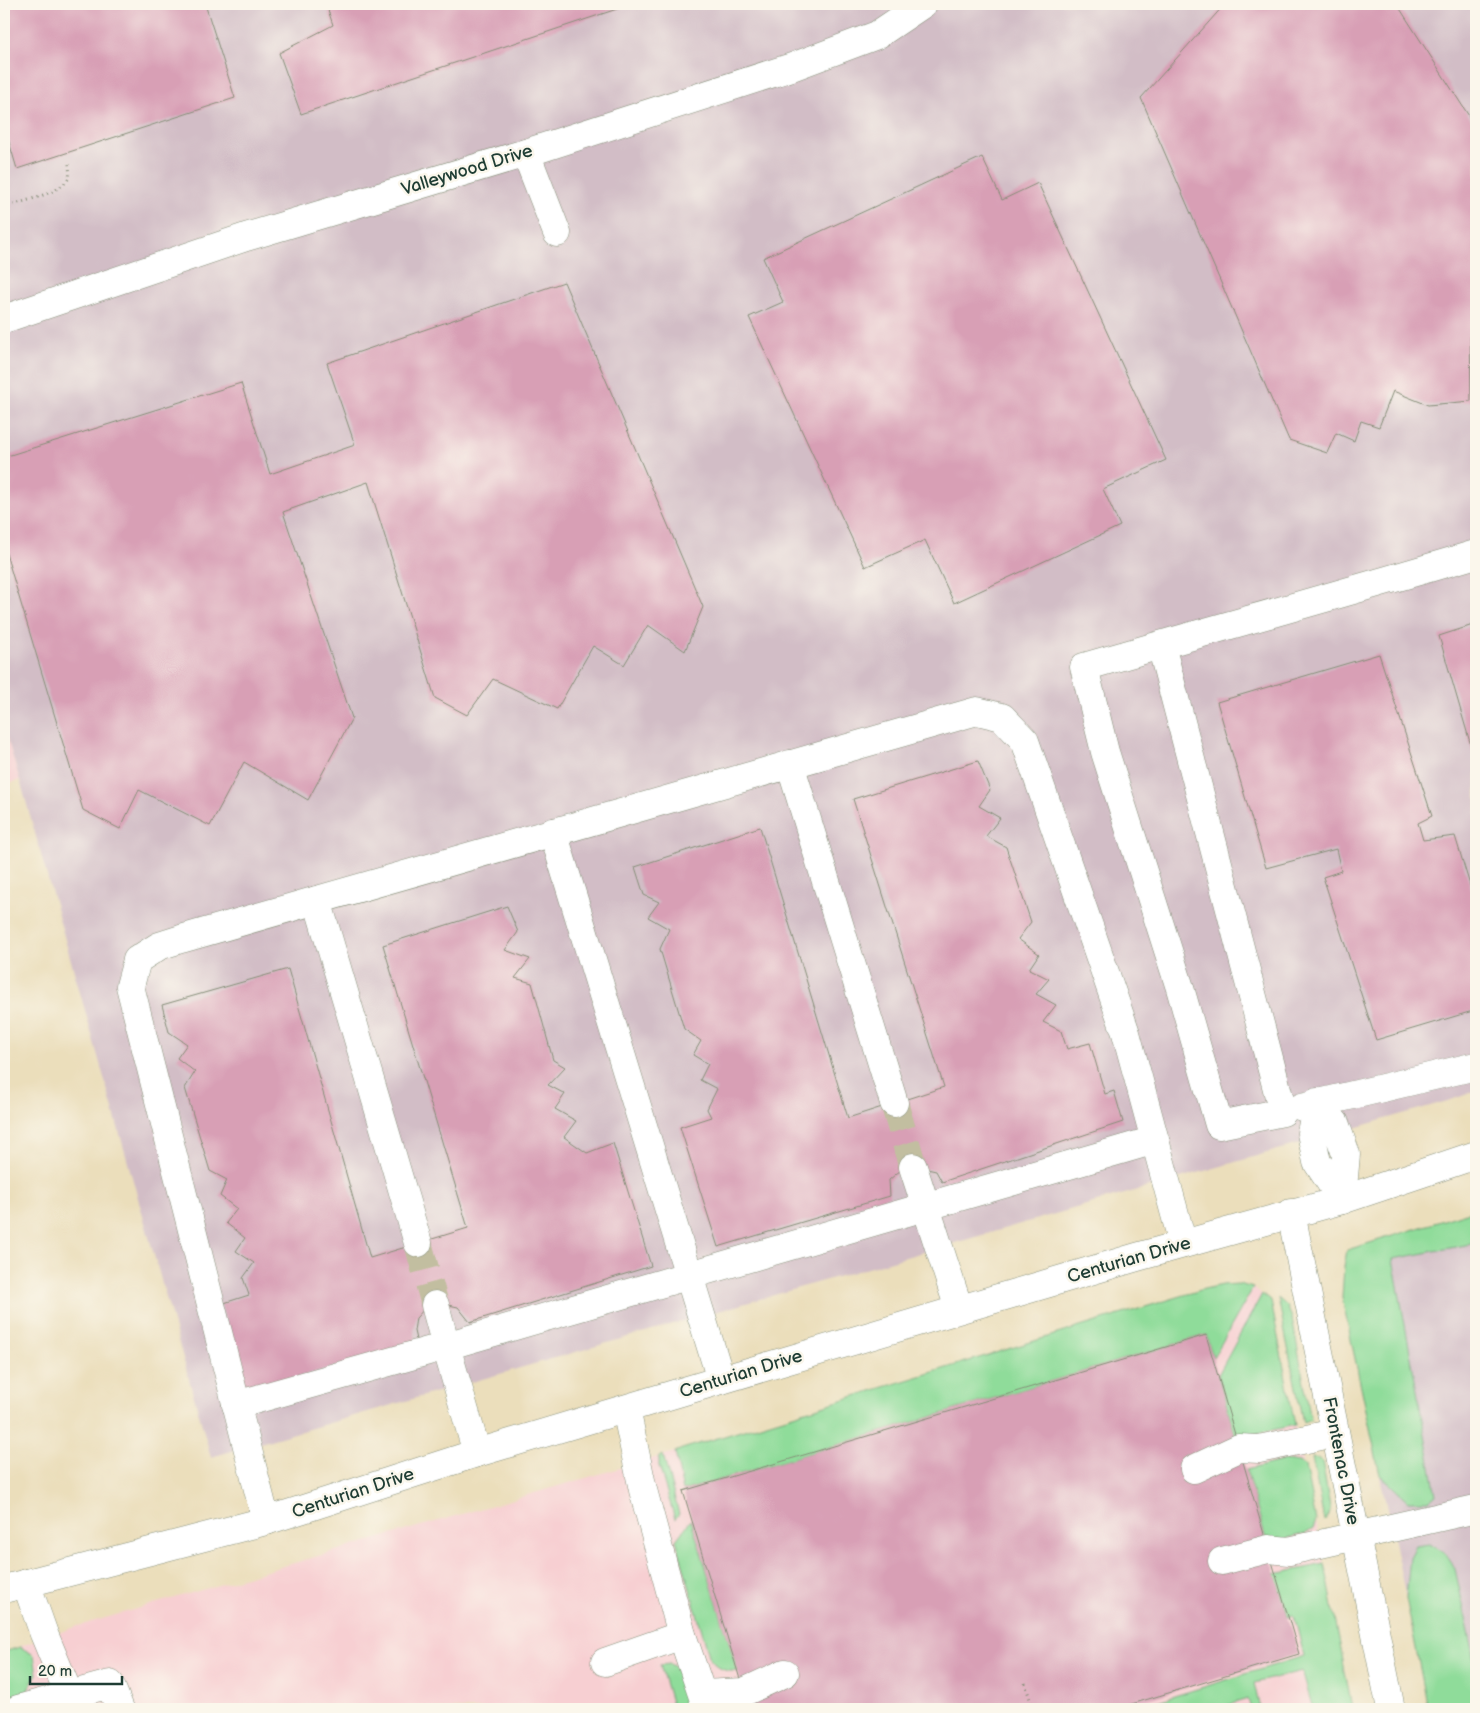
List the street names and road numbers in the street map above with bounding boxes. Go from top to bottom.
street label: Valleywood Drive [399,140,536,200]
street label: Centurian Drive [1065,1232,1193,1288]
street label: Centurian Drive [677,1345,805,1403]
street label: Frontenac Drive [1318,1395,1364,1527]
street label: Centurian Drive [289,1463,417,1523]

